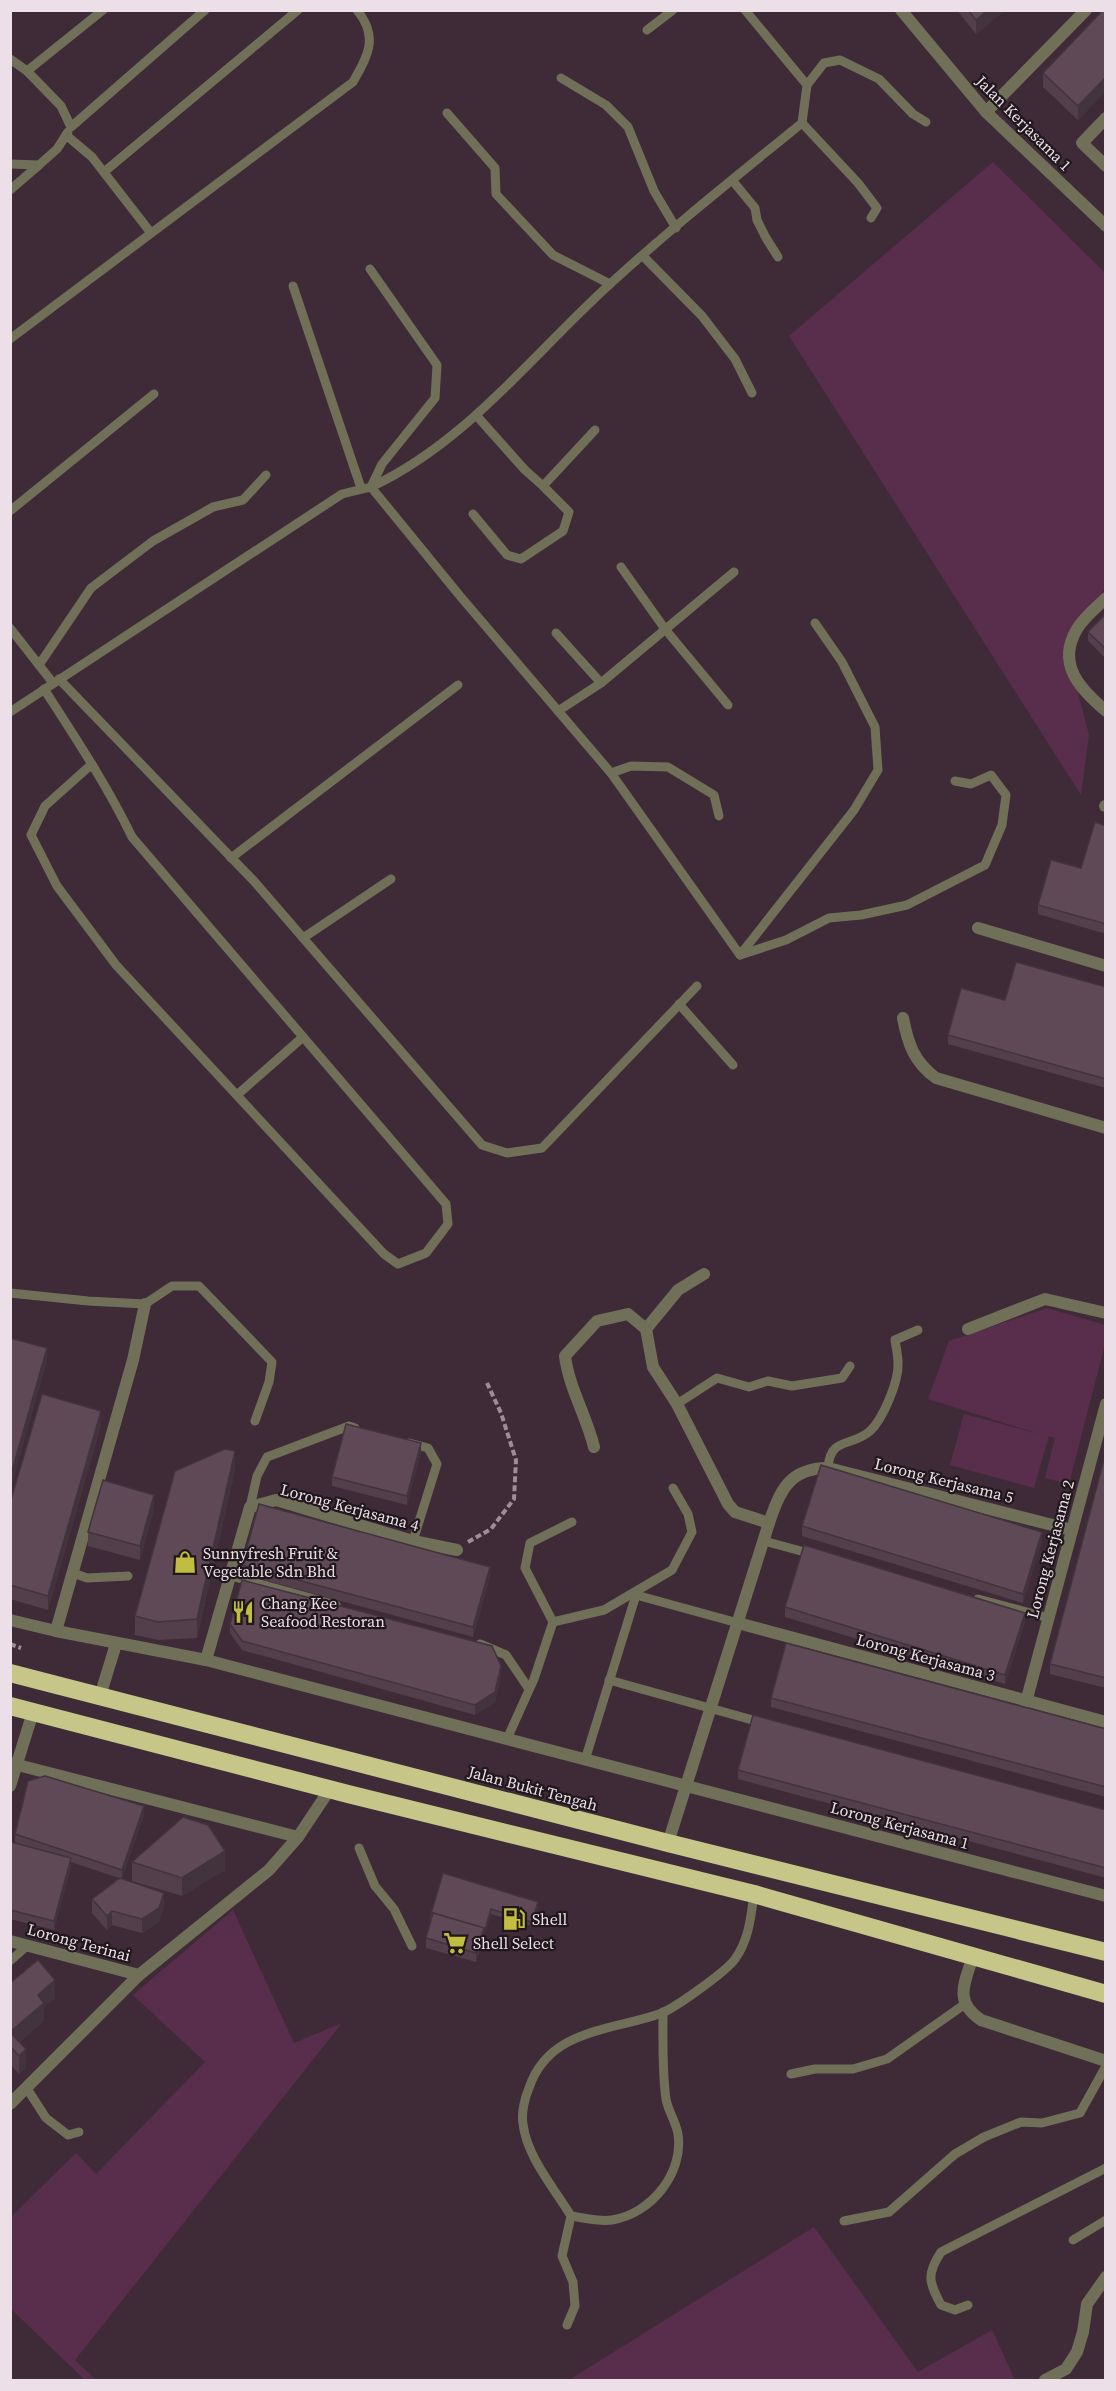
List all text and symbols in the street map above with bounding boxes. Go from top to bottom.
street label: Jalan Kerjasama 1 [971,70,1077,176]
street label: Lorong Kerjasama 5 [872,1452,1016,1508]
street label: Lorong Kerjasama 2 [1021,1477,1079,1621]
street label: Lorong Kerjasama 4 [278,1478,422,1536]
place label: Sunnyfresh Fruit & Vegetable Sdn Bhd [203,1542,338,1582]
shop icon: Sunnyfresh Fruit & Vegetable Sdn Bhd [172,1549,198,1575]
place label: Chang Kee Seafood Restoran [261,1592,385,1632]
restaurant icon: Chang Kee Seafood Restoran [230,1599,256,1625]
street label: Lorong Kerjasama 3 [854,1628,998,1686]
street label: Jalan Bukit Tengah [465,1760,601,1816]
street label: Lorong Kerjasama 1 [828,1796,972,1854]
fuel station icon: Shell [501,1906,527,1932]
place label: Shell [532,1908,567,1930]
street label: Lorong Terinai [25,1918,133,1966]
supermarket icon: Shell Select [442,1930,468,1956]
place label: Shell Select [473,1932,555,1954]

